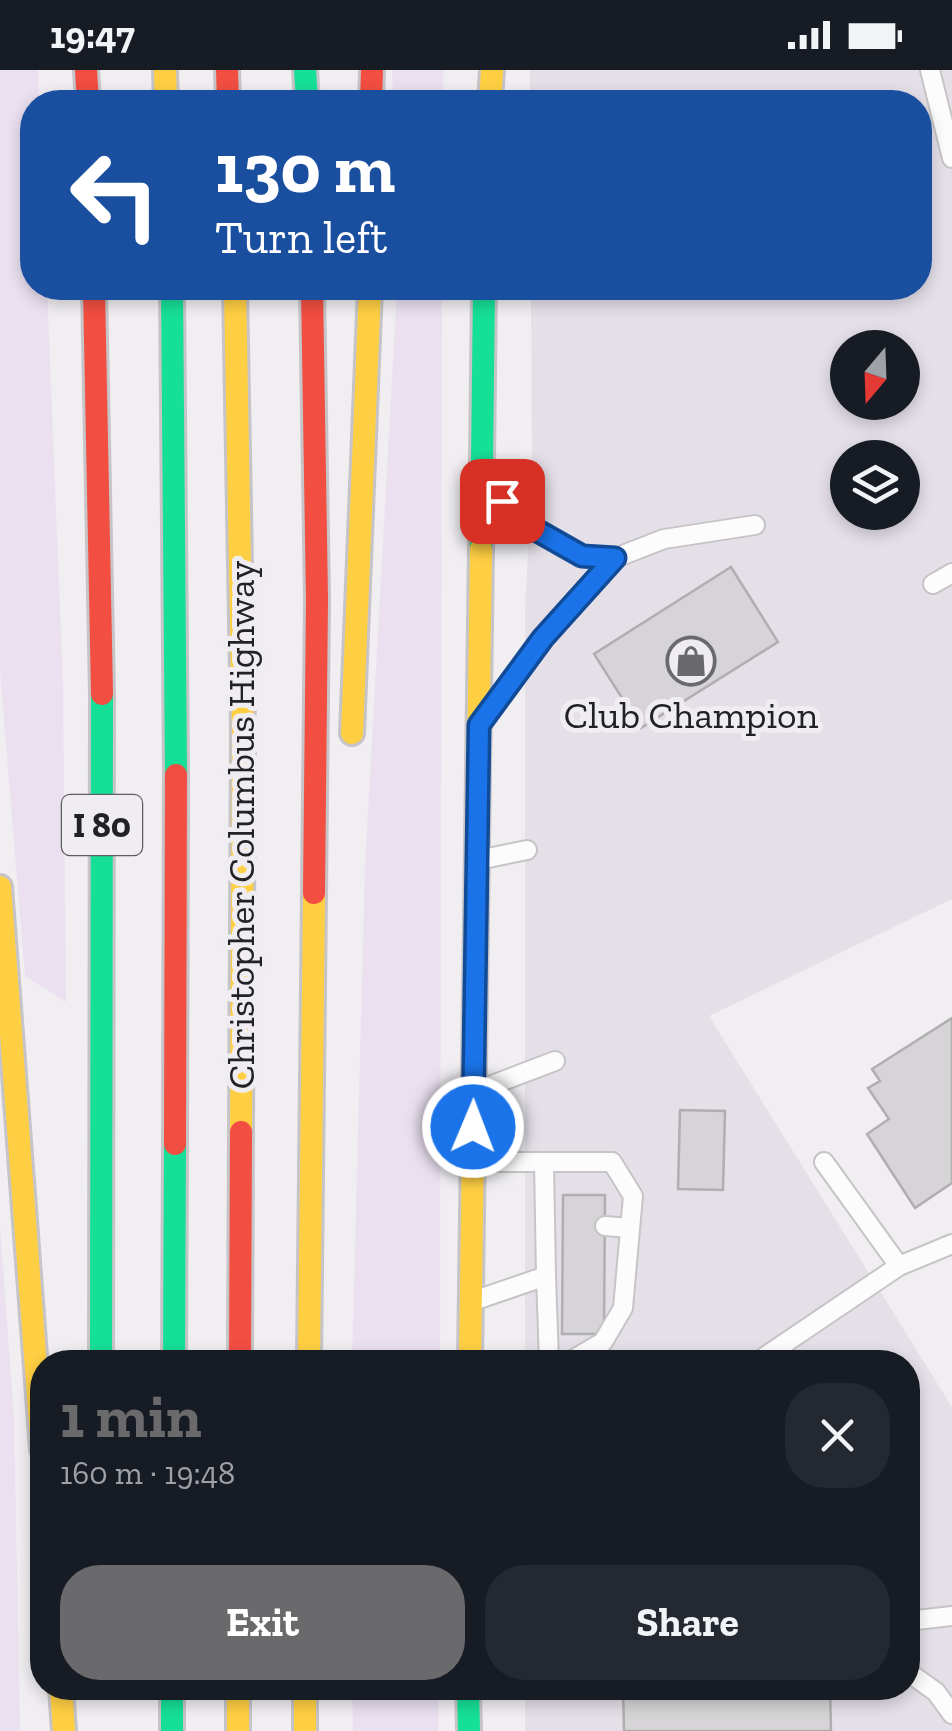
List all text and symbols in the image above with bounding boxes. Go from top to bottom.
text: 19:47 [50,12,135,58]
text: 130 m [215,126,395,210]
icon: left [50,130,180,260]
text: Turn left [215,211,387,265]
north arrow [830,330,920,420]
map controls [830,330,920,530]
button: layers [830,440,920,530]
pin [460,459,545,544]
icon: arrive [475,474,530,529]
street label: Christopher Columbus Highway [218,560,264,1089]
shop icon: Club Champion [665,635,717,687]
place label: Club Champion [564,692,819,738]
road number: I 80 [62,795,142,855]
position arrow [421,1075,525,1179]
text: 1 min [60,1380,202,1452]
button: close [785,1383,890,1488]
text: 160 m · 19:48 [60,1454,235,1492]
button: Exit [60,1565,465,1680]
button: Share [485,1565,890,1680]

